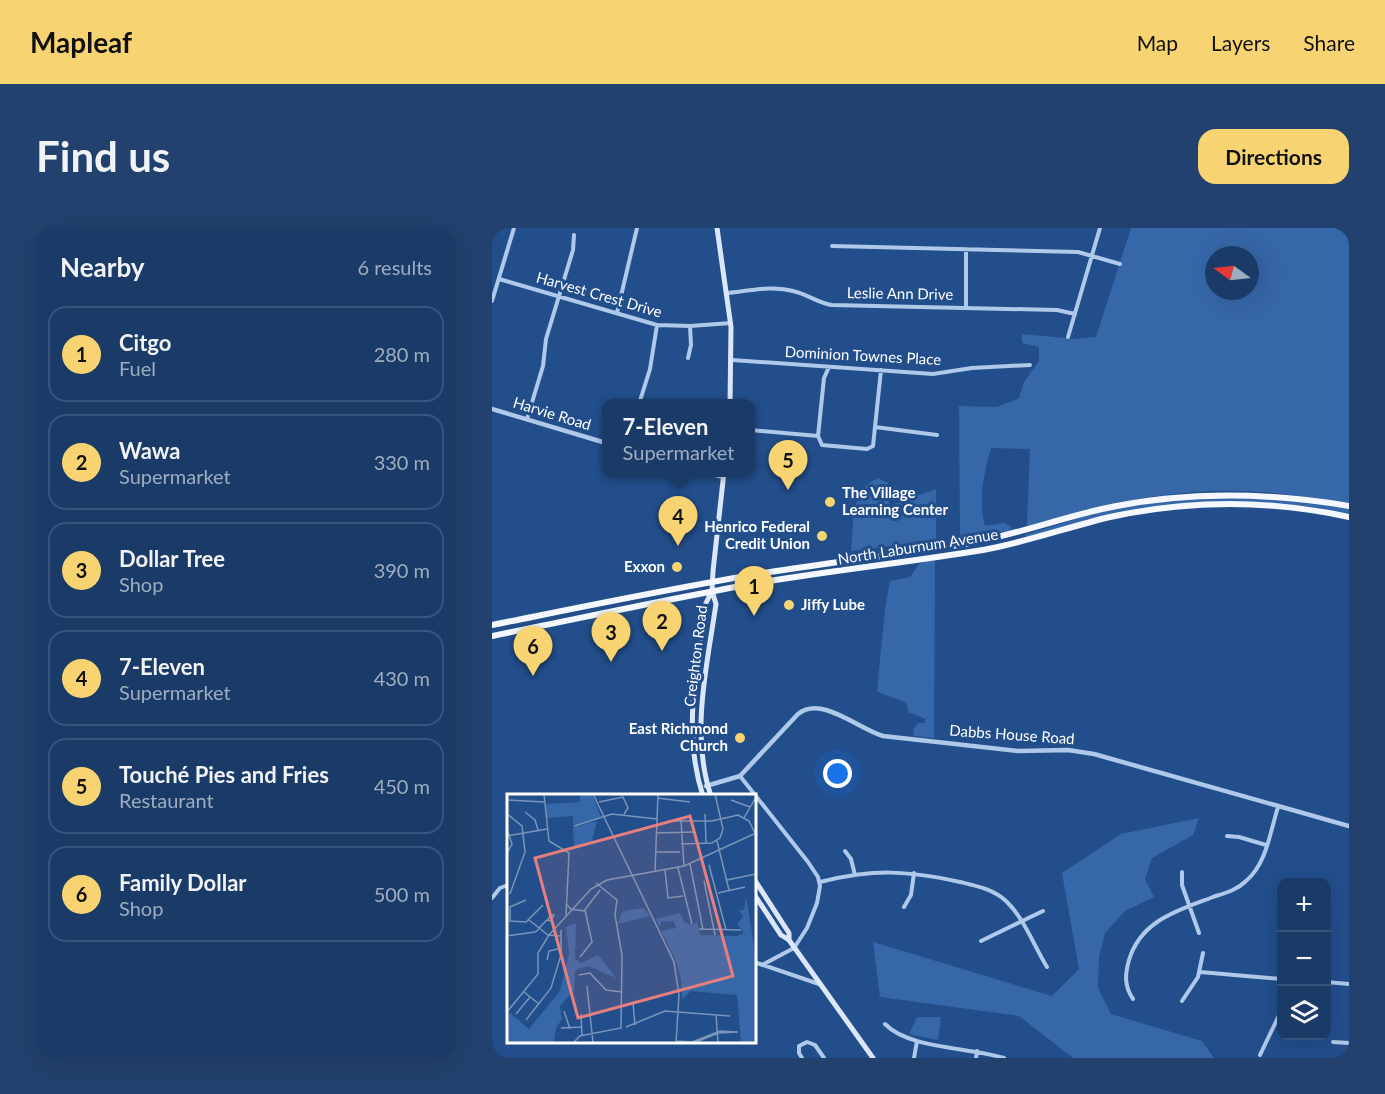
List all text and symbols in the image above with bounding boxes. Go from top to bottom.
text: Mapleaf [30,25,132,59]
text: Map [1137,30,1178,55]
text: Layers [1211,30,1270,55]
text: Share [1303,30,1355,55]
button: Directions [1198,129,1349,184]
text: Find us [36,131,170,181]
north arrow [1205,246,1259,300]
text: Nearby [60,251,145,283]
text: 6 results [357,255,432,279]
street label: Harvest Crest Drive [534,267,664,321]
street label: Leslie Ann Drive [847,283,953,303]
text: Citgo [119,329,171,356]
text: 1 [76,342,87,366]
text: 280 m [374,342,430,366]
street label: Dominion Townes Place [784,342,942,368]
text: Fuel [119,356,156,380]
street label: Harvie Road [511,393,593,433]
popup [602,399,755,477]
text: 7-Eleven [623,413,709,440]
text: Wawa [119,437,181,464]
text: Supermarket [623,440,734,464]
pin: 5 [768,440,808,490]
text: 2 [76,450,87,474]
text: 330 m [374,450,430,474]
text: Supermarket [119,464,231,488]
place label: The Village Learning Center [842,483,949,518]
marker: The Village Learning Center [823,495,837,509]
pin: 4 [658,496,698,546]
place label: Henrico Federal Credit Union [704,517,810,552]
street label: North Laburnum Avenue [836,524,999,568]
marker: Henrico Federal Credit Union [815,529,829,543]
text: Dollar Tree [119,545,225,572]
place label: Exxon [624,557,665,575]
text: 3 [76,558,87,582]
text: 390 m [374,558,430,582]
marker: Exxon [670,560,684,574]
pin: 1 [734,566,774,616]
text: Shop [119,572,163,596]
place label: Jiffy Lube [801,595,865,613]
marker: Jiffy Lube [782,598,796,612]
pin: 2 [642,602,682,651]
street label: Creighton Road [680,604,710,708]
pin: 3 [592,612,630,662]
pin: 6 [514,626,552,676]
text: 7-Eleven [119,653,205,680]
text: 4 [76,666,87,690]
text: 430 m [374,666,430,690]
text: Supermarket [119,680,231,704]
place label: East Richmond Church [629,719,728,754]
street label: Dabbs House Road [949,721,1075,747]
marker: East Richmond Church [733,731,747,745]
your location [823,759,852,788]
text: Touché Pies and Fries [119,761,329,788]
text: 5 [76,774,87,798]
text: 450 m [374,774,430,798]
text: Restaurant [119,788,214,812]
inset map [507,794,756,1043]
text: Family Dollar [119,869,247,896]
map controls [1277,878,1331,1040]
button: + [1277,878,1331,932]
text: 6 [76,882,87,906]
text: 500 m [374,882,430,906]
text: Shop [119,896,163,920]
button: − [1277,932,1331,986]
button: layers [1277,986,1331,1040]

